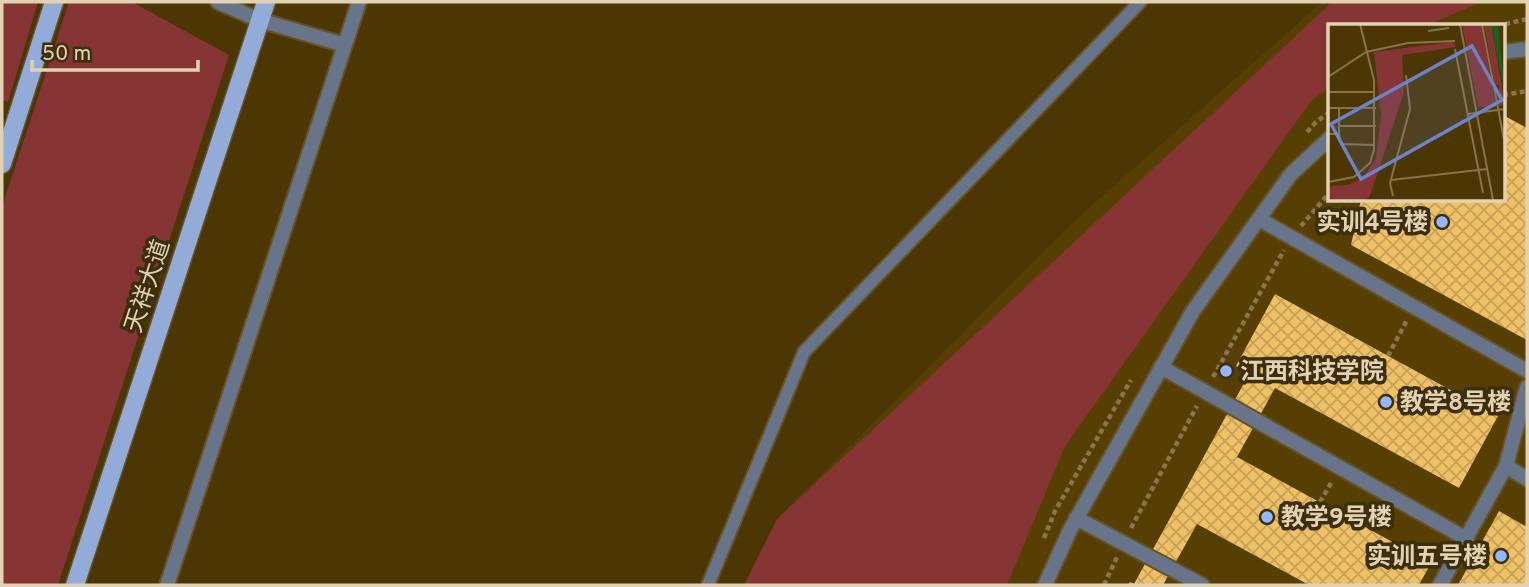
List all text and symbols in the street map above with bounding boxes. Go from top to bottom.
inset map [1328,24,1504,201]
scale bar [32,28,198,72]
text: 50 m [42,41,91,68]
place label: 实训4号楼 [1317,209,1428,239]
marker: 实训4号楼 [1434,214,1450,230]
street label: 天祥大道 [120,236,178,337]
place label: 江西科技学院 [1240,358,1384,388]
marker: 江西科技学院 [1218,363,1234,379]
place label: 教学8号楼 [1400,389,1511,419]
marker: 教学8号楼 [1378,394,1394,410]
place label: 教学9号楼 [1281,504,1392,534]
marker: 教学9号楼 [1259,509,1275,525]
place label: 实训五号楼 [1367,543,1487,573]
marker: 实训五号楼 [1493,548,1509,564]

